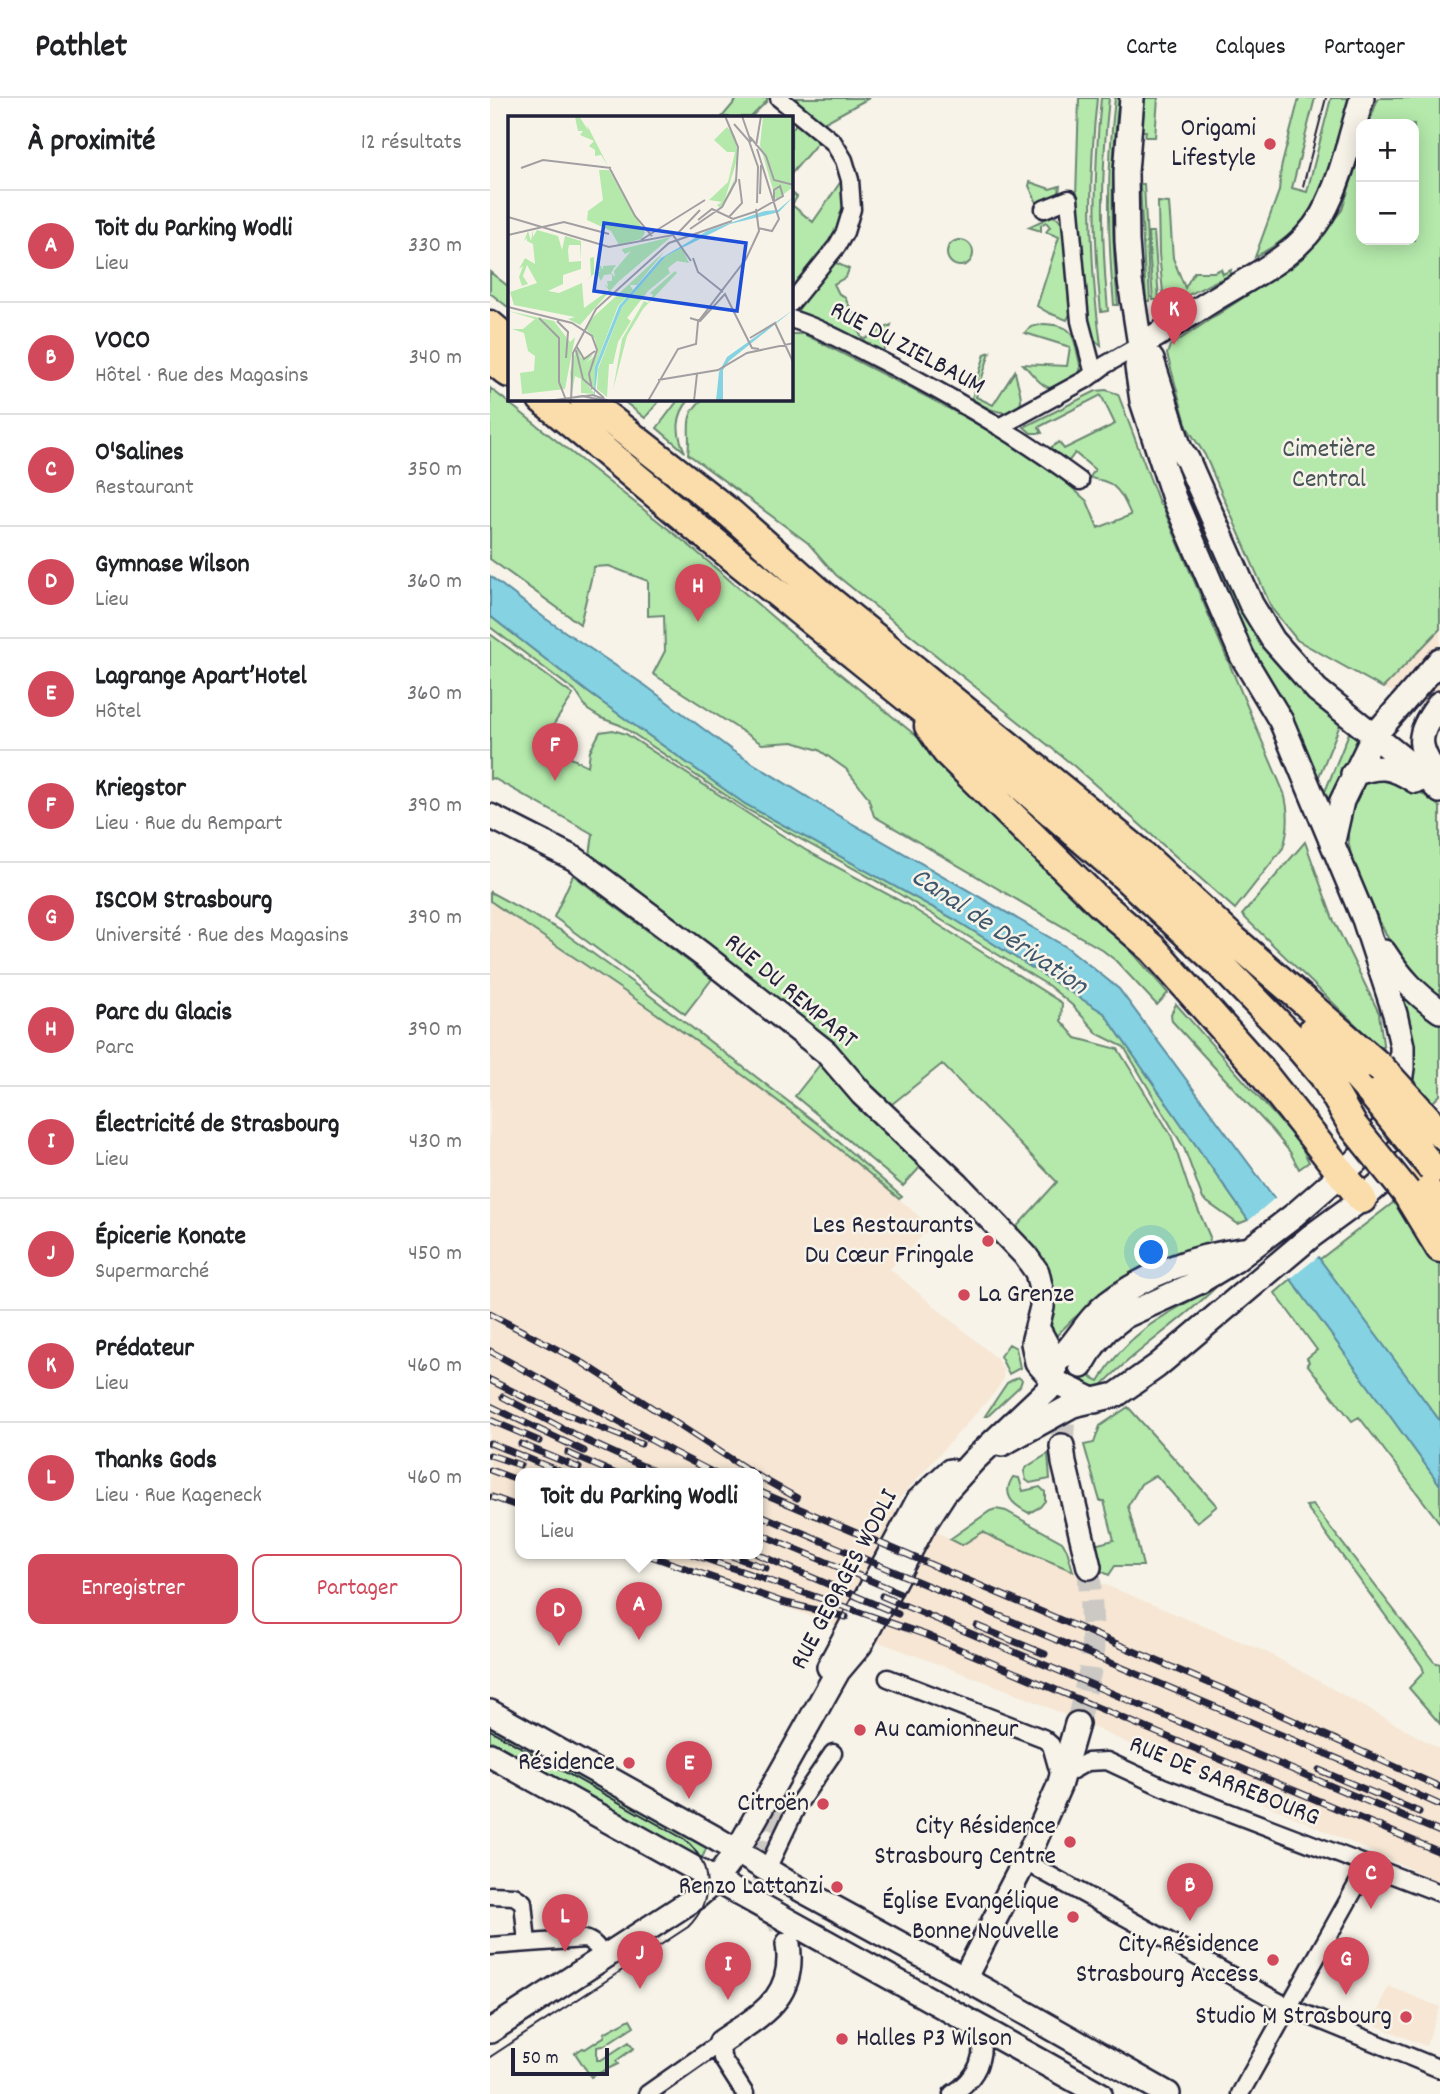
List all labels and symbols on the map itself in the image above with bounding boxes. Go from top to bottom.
place label: Origami Lifestyle [1171,111,1256,178]
inset map [508,116,793,401]
marker: Origami Lifestyle [1262,136,1278,152]
pin: K [1151,287,1197,345]
street label: RUE DU ZIELBAUM [823,292,991,406]
park label: Cimetière Central [1282,432,1376,499]
pin: H [675,564,721,622]
pin: F [532,723,578,781]
water label: Canal de Dérivation [902,859,1095,1008]
street label: RUE DU REMPART [715,925,865,1059]
place label: Les Restaurants Du Cœur Fringale [805,1208,974,1275]
marker: Les Restaurants Du Cœur Fringale [980,1233,996,1249]
your location [1134,1235,1168,1269]
place label: La Grenze [978,1277,1074,1314]
marker: La Grenze [956,1287,972,1303]
street label: RUE GEORGES WODLI [782,1483,908,1677]
pin: A [616,1582,662,1640]
pin: D [536,1588,582,1646]
place label: Au camionneur [874,1712,1019,1749]
marker: Au camionneur [852,1722,868,1738]
street label: RUE DE SARREBOURG [1123,1727,1325,1837]
pin: E [666,1741,712,1799]
place label: Résidence [518,1745,615,1782]
marker: Résidence [621,1755,637,1771]
place label: Citroën [737,1786,809,1823]
marker: Citroën [815,1796,831,1812]
place label: City Résidence Strasbourg Centre [874,1809,1056,1876]
marker: City Résidence Strasbourg Centre [1062,1834,1078,1850]
pin: C [1348,1851,1394,1909]
pin: B [1167,1863,1213,1921]
place label: Renzo Lattanzi [679,1869,823,1906]
marker: Renzo Lattanzi [829,1879,845,1895]
place label: Église Evangélique Bonne Nouvelle [882,1884,1059,1951]
pin: L [542,1894,588,1952]
marker: Église Evangélique Bonne Nouvelle [1065,1909,1081,1925]
place label: City Résidence Strasbourg Access [1076,1927,1259,1994]
pin: J [617,1931,663,1989]
pin: G [1323,1937,1369,1995]
pin: I [705,1942,751,2000]
marker: City Résidence Strasbourg Access [1265,1952,1281,1968]
place label: Studio M Strasbourg [1195,1999,1392,2036]
marker: Studio M Strasbourg [1398,2009,1414,2025]
place label: Halles P3 Wilson [856,2021,1012,2058]
marker: Halles P3 Wilson [834,2031,850,2047]
scale bar [511,2045,609,2077]

